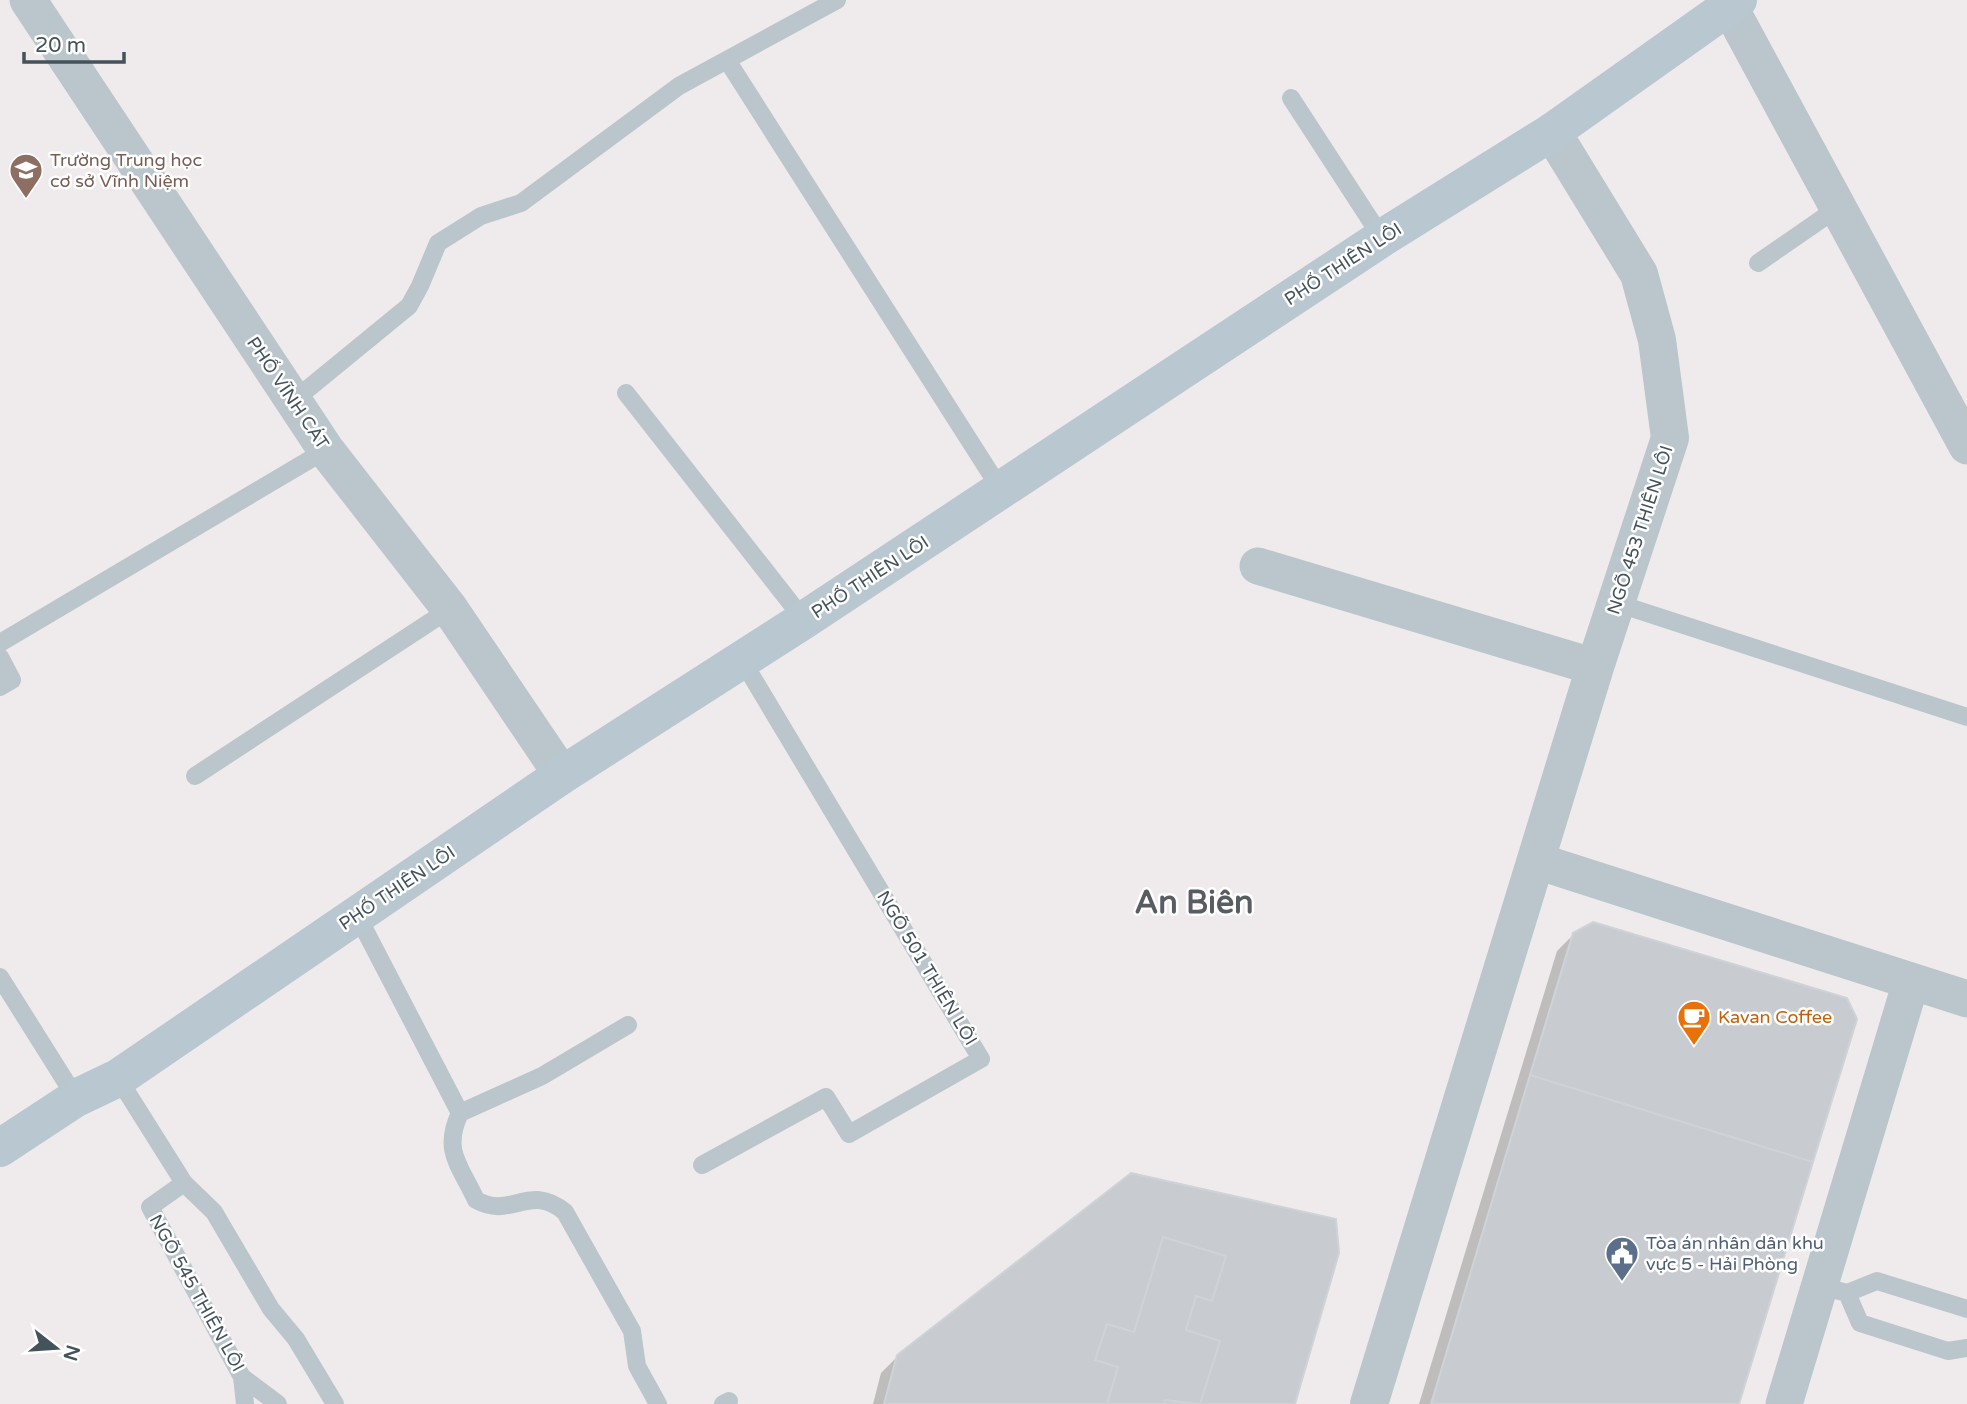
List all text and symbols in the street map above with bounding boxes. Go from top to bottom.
scale bar [24,21,124,65]
text: 20 m [35,33,86,58]
place label: Trường Trung học cơ sở Vĩnh Niệm [50,149,202,192]
school or university icon: Trường Trung học cơ sở Vĩnh Niệm [7,151,45,200]
street label: PHỐ THIÊN LÔI [1280,218,1406,310]
street label: PHỐ VĨNH CÁT [242,332,334,454]
street label: NGÕ 453 THIÊN LÔI [1602,443,1678,617]
street label: PHỐ THIÊN LÔI [807,531,933,623]
street label: PHỐ THIÊN LÔI [335,841,459,935]
district label: An Biên [1135,884,1253,922]
street label: NGÕ 501 THIÊN LÔI [872,887,982,1049]
cafe icon: Kavan Coffee [1675,998,1713,1047]
place label: Kavan Coffee [1718,1006,1832,1028]
street label: NGÕ 545 THIÊN LÔI [145,1211,249,1375]
place label: Tòa án nhân dân khu vực 5 - Hải Phòng [1646,1232,1824,1275]
public building icon: Tòa án nhân dân khu vực 5 - Hải Phòng [1603,1234,1641,1283]
north arrow [21,1313,91,1383]
text: N [59,1342,84,1363]

